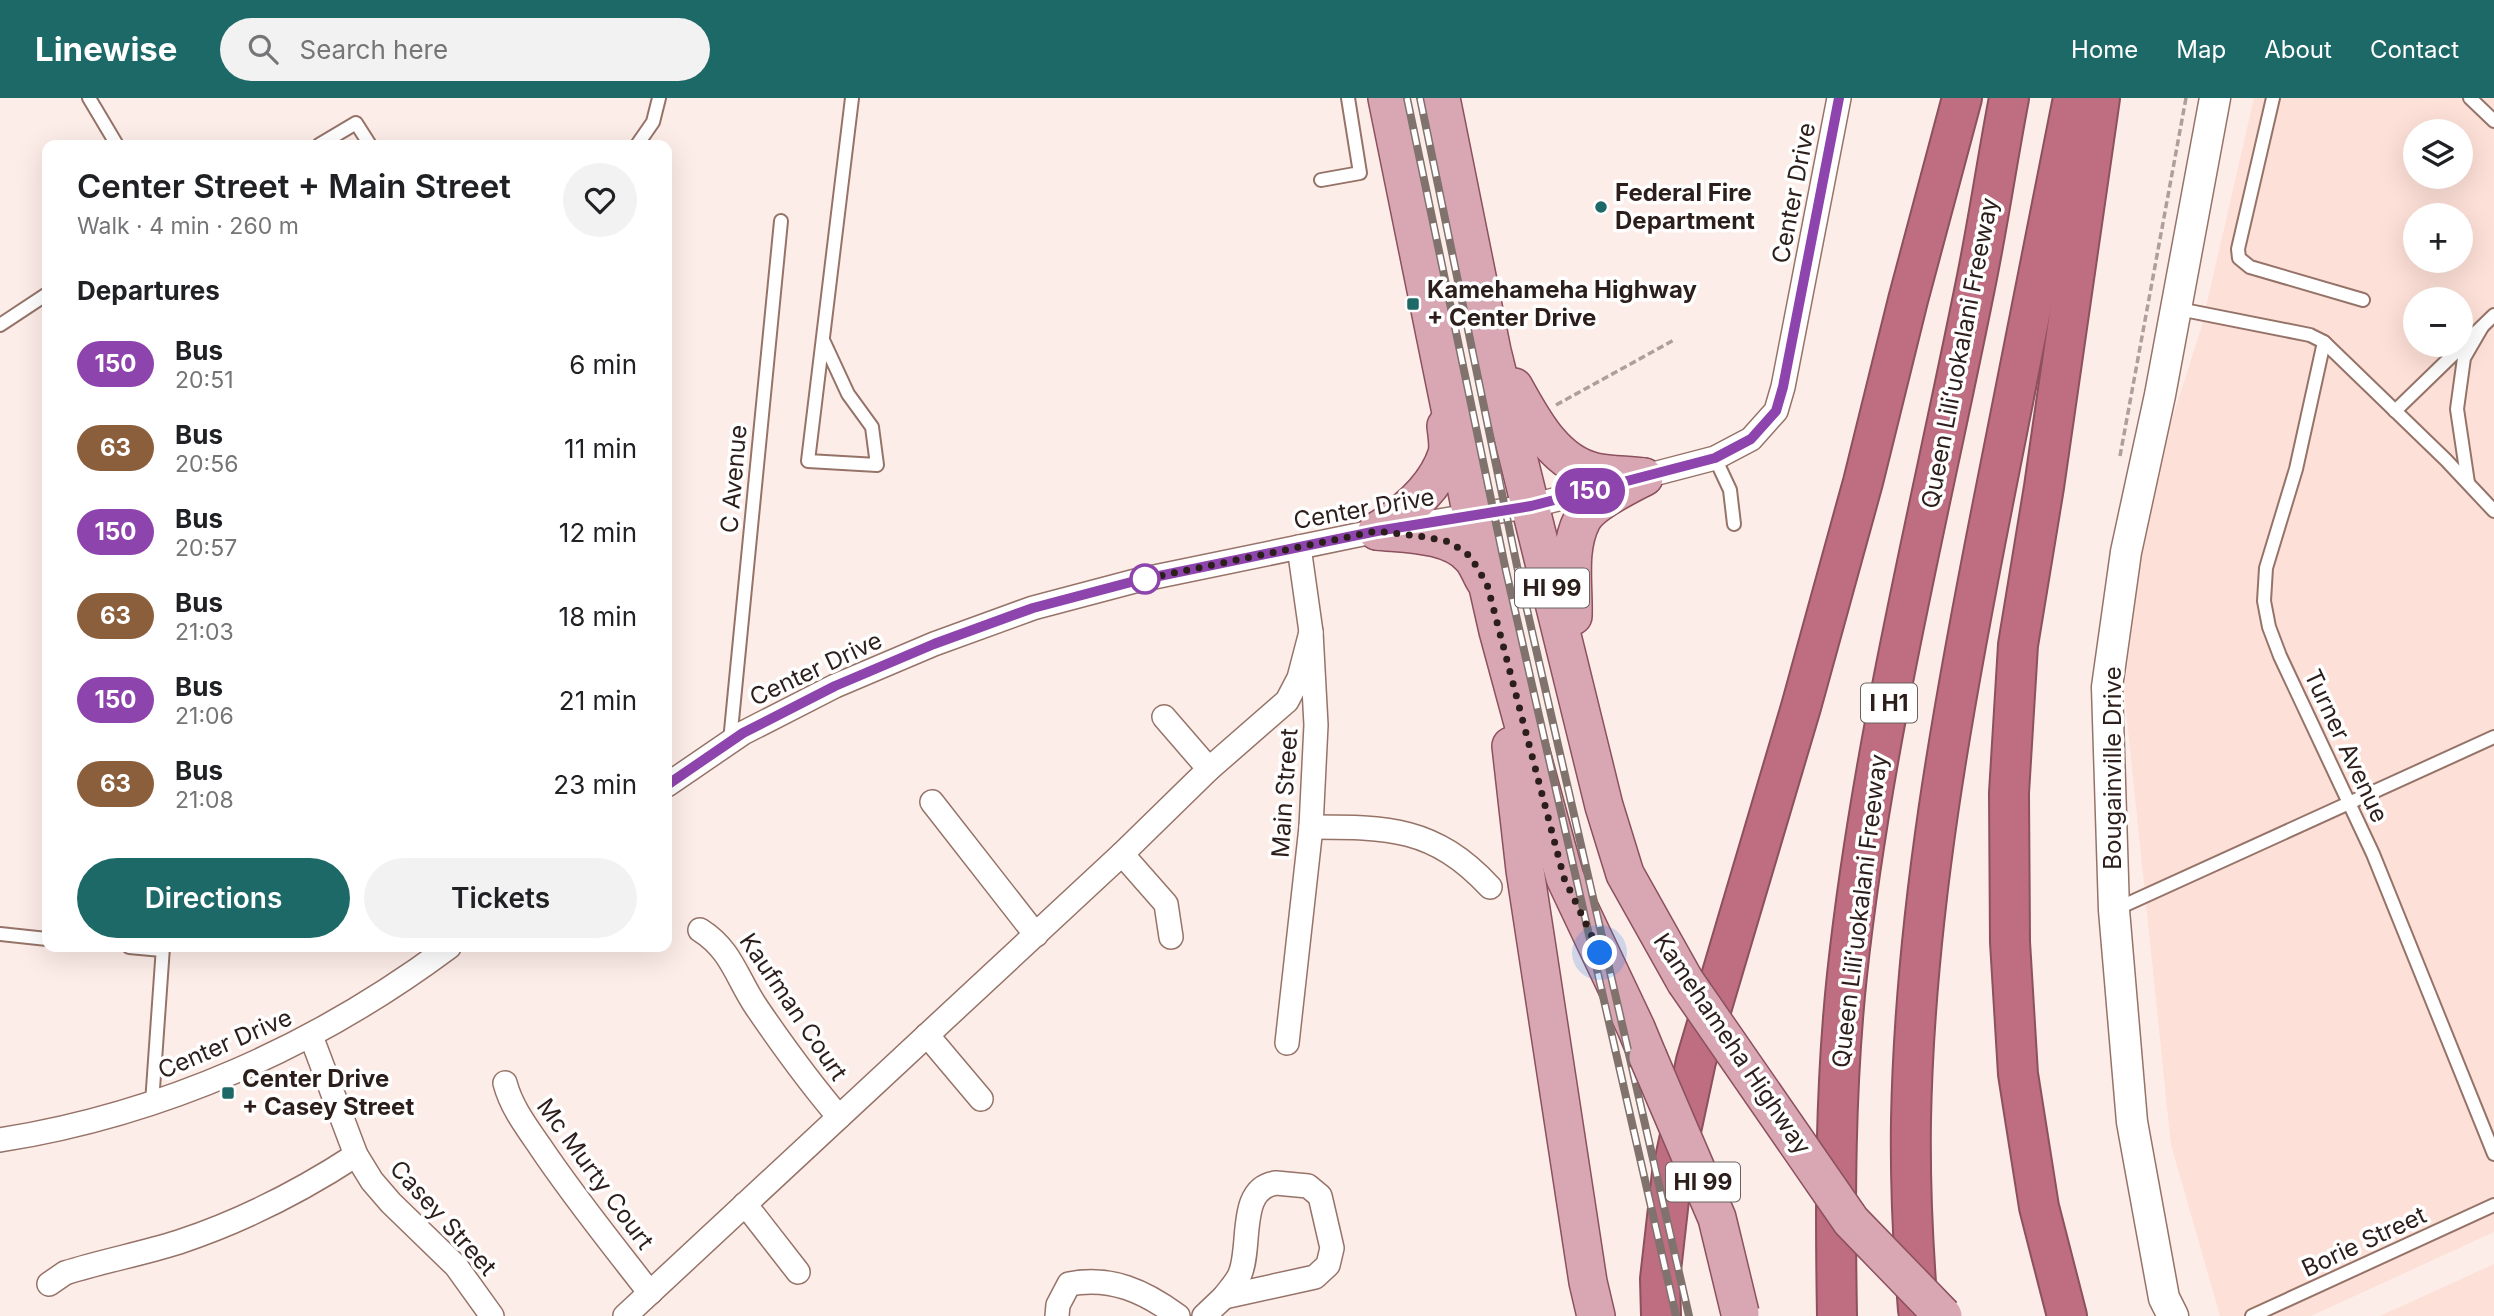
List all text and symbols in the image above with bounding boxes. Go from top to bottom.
search box [220,18,710,81]
text: Linewise [35,29,178,69]
icon: search [244,30,282,68]
text: Search here [300,34,448,65]
text: Home [2071,35,2138,64]
text: Map [2176,35,2226,64]
text: About [2264,35,2332,64]
text: Contact [2370,35,2459,64]
map controls [2403,119,2473,357]
button: layers [2403,119,2473,189]
street label: Center Drive [1766,120,1821,266]
button: heart [563,163,637,237]
text: Center Street + Main Street [77,166,511,206]
place label: Federal Fire Department [1615,178,1755,235]
street label: Queen Liliʻuokalani Freeway [1915,195,2004,511]
marker: Federal Fire Department [1593,199,1609,215]
button: + [2403,203,2473,273]
text: Walk · 4 min · 260 m [77,212,299,240]
text: Departures [77,275,220,306]
place label: Kamehameha Highway + Center Drive [1427,275,1697,332]
button: − [2403,287,2473,357]
marker: Kamehameha Highway + Center Drive [1405,296,1421,312]
text: Bus [175,335,223,366]
text: 150 [95,349,136,378]
text: 6 min [569,349,637,380]
text: 20:51 [175,366,234,394]
text: Bus [175,419,223,450]
street label: C Avenue [714,424,753,534]
text: 63 [100,433,131,462]
text: 11 min [564,433,637,464]
text: 20:56 [175,450,238,478]
line badge: 150 [1550,468,1630,514]
text: 150 [1569,476,1611,505]
street label: Center Drive [1291,482,1437,535]
text: Bus [175,503,223,534]
text: 150 [95,517,136,546]
text: 12 min [559,517,637,548]
text: 20:57 [175,534,237,562]
unlabelled marker [1130,564,1160,594]
road number: HI 99 [1515,568,1589,608]
text: Bus [175,587,223,618]
text: 63 [100,601,131,630]
text: 18 min [559,601,637,632]
text: 21:03 [175,618,234,646]
street label: Center Drive [745,625,887,712]
street label: Turner Avenue [2298,665,2395,827]
street label: Bougainville Drive [2098,666,2127,870]
text: Bus [175,671,223,702]
road number: I H1 [1861,684,1917,722]
text: 150 [95,685,136,714]
text: 21 min [559,685,637,716]
text: 21:06 [175,702,234,730]
street label: Main Street [1266,727,1303,859]
street label: Queen Liliʻuokalani Freeway [1826,752,1893,1070]
text: Bus [175,755,223,786]
text: 63 [100,769,131,798]
text: 23 min [553,769,637,800]
text: 21:08 [175,786,234,814]
button: Directions [77,858,350,938]
button: Tickets [364,858,637,938]
street label: Kaufman Court [733,928,853,1086]
street label: Kamehameha Highway [1648,928,1817,1160]
your location [1582,935,1617,970]
street label: Center Drive [153,1002,296,1085]
place label: Center Drive + Casey Street [242,1064,414,1121]
marker: Center Drive + Casey Street [220,1085,236,1101]
street label: Mc Murty Court [531,1093,660,1255]
street label: Casey Street [384,1154,503,1281]
road number: HI 99 [1666,1162,1740,1202]
street label: Borie Street [2297,1200,2431,1283]

